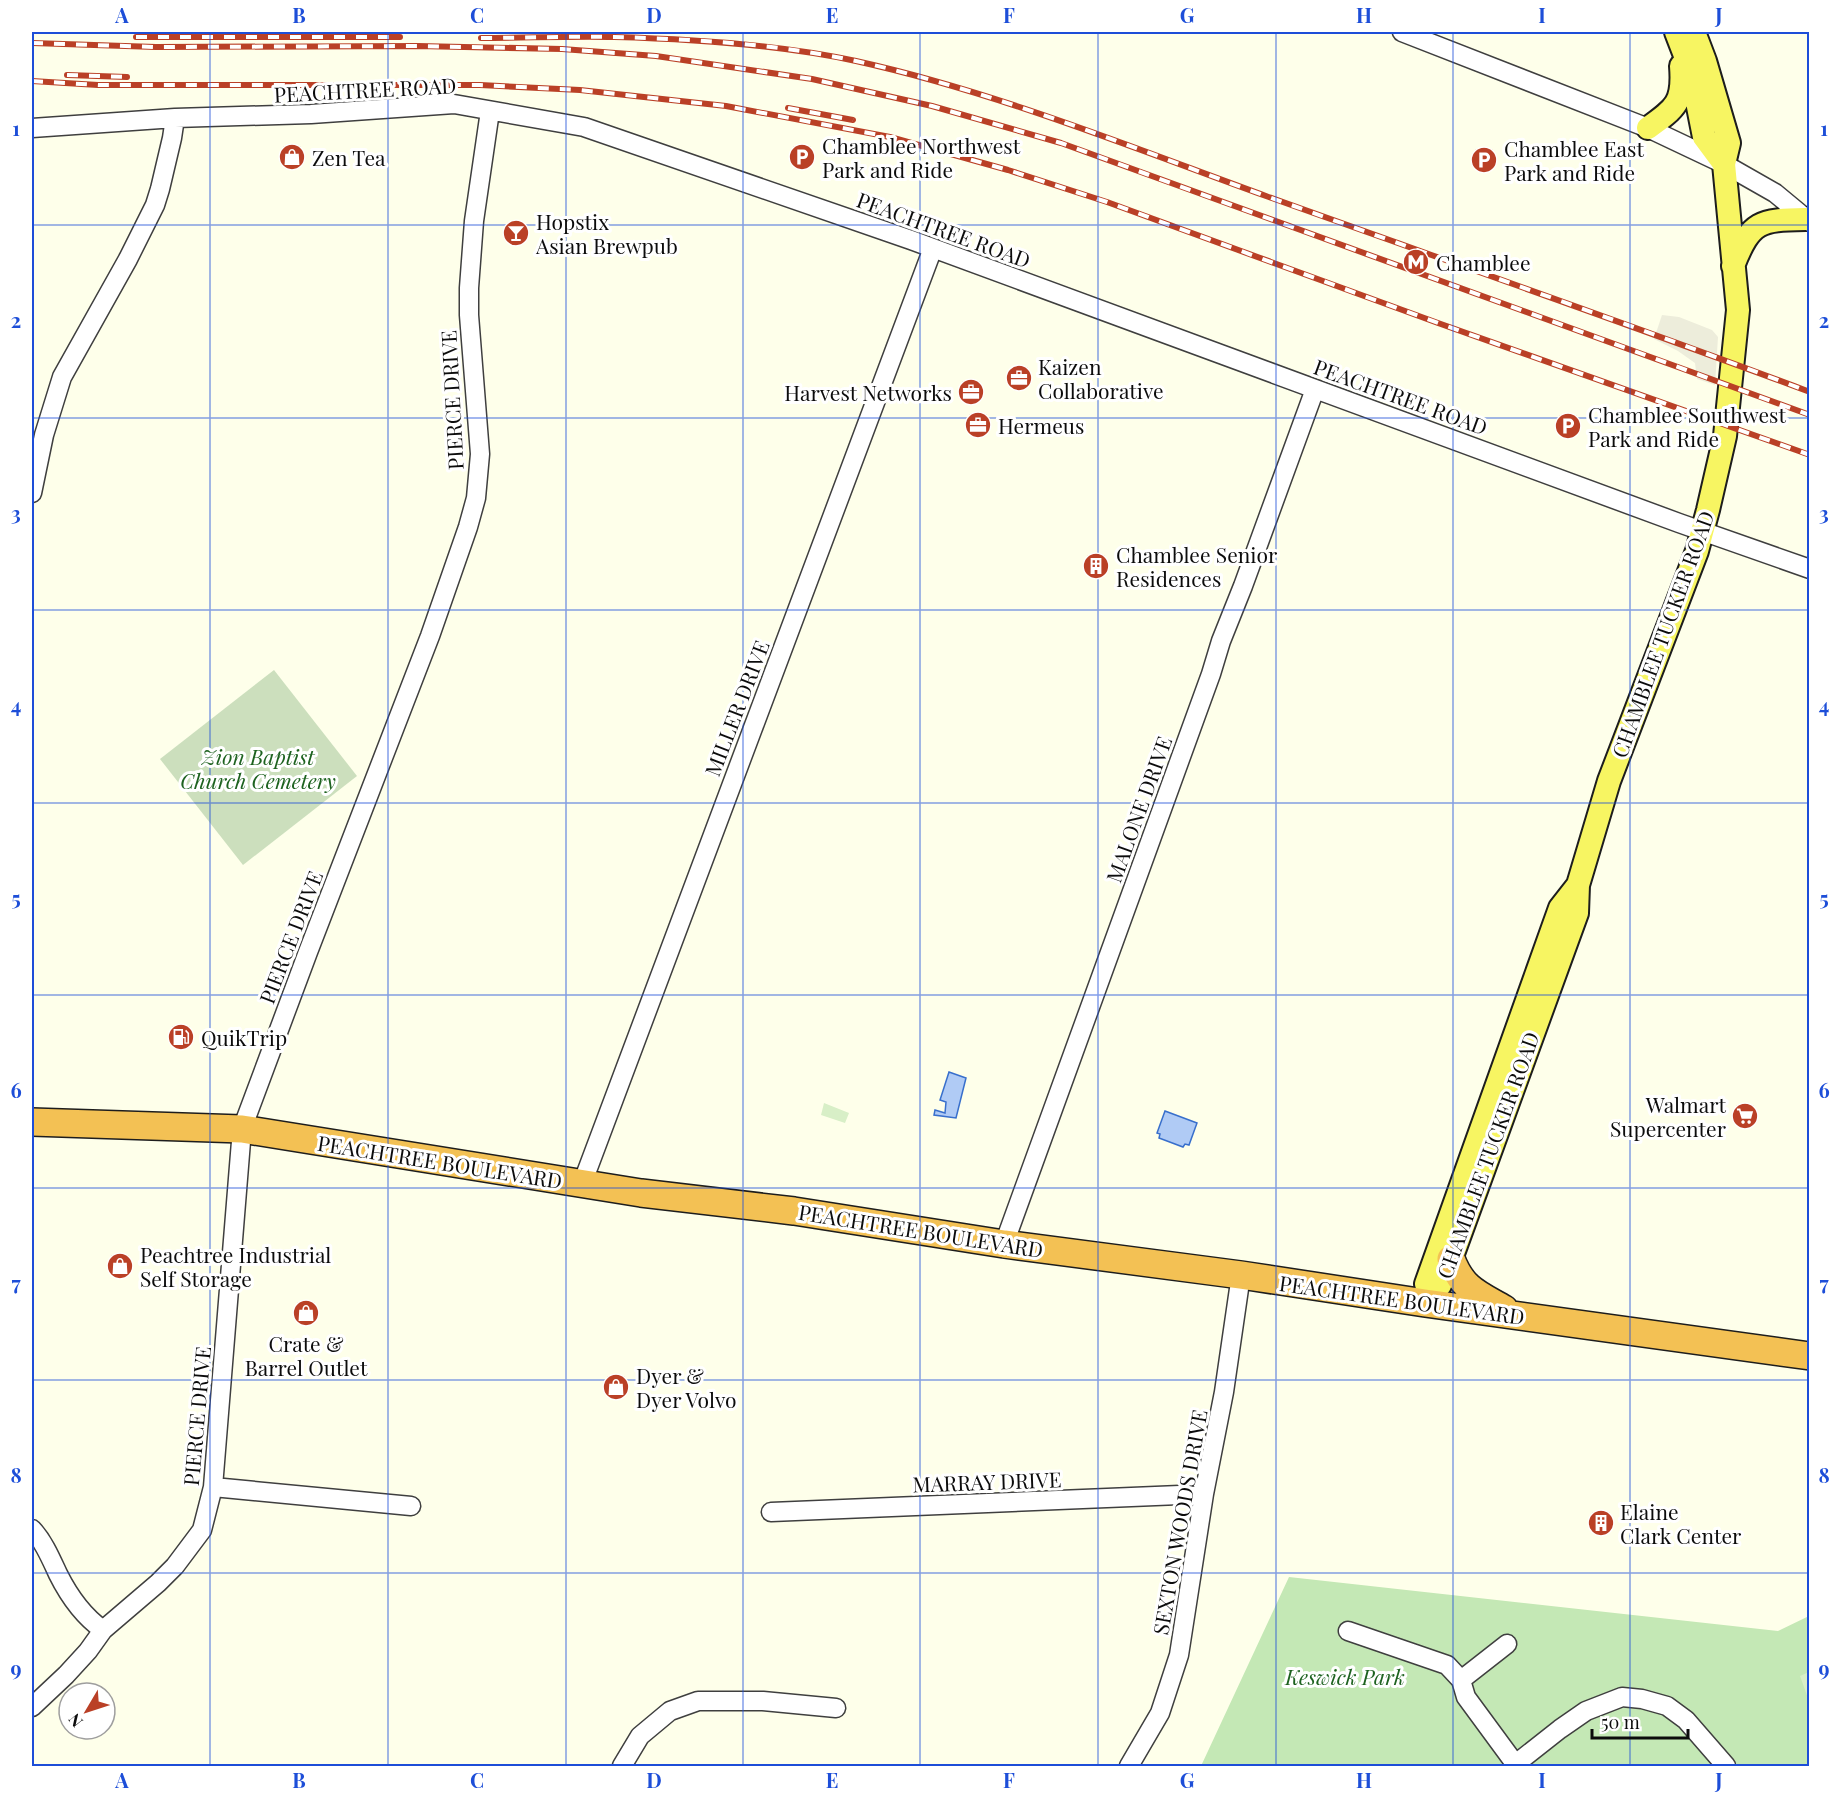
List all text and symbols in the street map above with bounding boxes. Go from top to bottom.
text: A [114,1,129,28]
text: B [292,1,306,28]
text: C [470,1,484,28]
text: D [646,1,662,28]
text: E [826,1,838,28]
text: F [1003,1,1015,28]
text: G [1180,1,1195,28]
text: H [1356,1,1372,28]
text: I [1538,1,1546,28]
text: J [1714,1,1723,28]
street label: PEACHTREE ROAD [273,70,457,108]
text: 1 [12,114,20,141]
text: 1 [1820,114,1828,141]
place label: Chamblee Northwest Park and Ride [822,131,1021,183]
place label: Chamblee East Park and Ride [1504,134,1644,186]
shop icon: Zen Tea [277,142,307,172]
parking icon: Chamblee Northwest Park and Ride [787,142,817,172]
place label: Zen Tea [312,143,386,171]
parking icon: Chamblee East Park and Ride [1469,145,1499,175]
street label: PEACHTREE ROAD [853,185,1035,273]
place label: Hopstix Asian Brewpub [535,207,678,259]
bar icon: Hopstix Asian Brewpub [501,218,531,248]
metro station icon: Chamblee [1401,247,1431,277]
place label: Chamblee [1436,248,1531,276]
text: 2 [11,306,21,333]
text: 2 [1819,306,1829,333]
street label: PIERCE DRIVE [433,329,469,471]
place label: Kaizen Collaborative [1038,352,1164,404]
street label: PEACHTREE ROAD [1310,352,1492,440]
office icon: Kaizen Collaborative [1004,363,1034,393]
office icon: Harvest Networks [956,377,986,407]
place label: Harvest Networks [784,378,952,406]
place label: Chamblee Southwest Park and Ride [1588,400,1786,452]
office icon: Hermeus [963,410,993,440]
place label: Hermeus [998,411,1084,439]
parking icon: Chamblee Southwest Park and Ride [1553,411,1583,441]
text: 3 [11,499,21,526]
text: 3 [1819,499,1829,526]
street label: CHAMBLEE TUCKER ROAD [1604,507,1720,761]
place label: Chamblee Senior Residences [1116,540,1278,592]
building icon: Chamblee Senior Residences [1081,551,1111,581]
street label: MILLER DRIVE [697,636,775,780]
text: 4 [11,691,21,718]
text: 4 [1819,691,1829,718]
street label: MALONE DRIVE [1099,732,1177,886]
park label: Zion Baptist Church Cemetery [180,742,336,794]
street label: PIERCE DRIVE [252,867,328,1007]
text: 5 [11,884,21,911]
text: 5 [1819,884,1829,911]
fuel station icon: QuikTrip [166,1022,196,1052]
place label: QuikTrip [201,1023,287,1051]
street label: CHAMBLEE TUCKER ROAD [1429,1028,1545,1282]
text: 6 [10,1076,22,1103]
text: 6 [1818,1076,1830,1103]
place label: Walmart Supercenter [1610,1090,1727,1142]
supermarket icon: Walmart Supercenter [1730,1101,1760,1131]
street label: PEACHTREE BOULEVARD [316,1128,564,1194]
street label: PEACHTREE BOULEVARD [797,1197,1045,1263]
place label: Peachtree Industrial Self Storage [140,1240,331,1292]
shop icon: Peachtree Industrial Self Storage [105,1251,135,1281]
street label: PEACHTREE BOULEVARD [1278,1268,1526,1330]
text: 7 [11,1269,21,1296]
text: 7 [1819,1269,1829,1296]
shop icon: Crate & Barrel Outlet [291,1298,321,1328]
place label: Crate & Barrel Outlet [245,1329,368,1381]
street label: PIERCE DRIVE [176,1345,216,1487]
place label: Dyer & Dyer Volvo [636,1361,737,1413]
shop icon: Dyer & Dyer Volvo [601,1372,631,1402]
street label: SEXTON WOODS DRIVE [1145,1407,1213,1637]
text: 8 [10,1461,22,1488]
text: 8 [1818,1461,1830,1488]
street label: MARRAY DRIVE [912,1464,1062,1498]
place label: Elaine Clark Center [1620,1497,1742,1549]
building icon: Elaine Clark Center [1586,1508,1616,1538]
text: 9 [10,1654,22,1681]
text: 9 [1818,1654,1830,1681]
park label: Keswick Park [1284,1662,1405,1690]
north arrow [57,1681,117,1741]
scale bar [1592,1702,1688,1740]
text: N [63,1709,87,1732]
text: 50 m [1601,1710,1640,1734]
text: A [114,1766,129,1793]
text: B [292,1766,306,1793]
text: C [470,1766,484,1793]
text: D [646,1766,662,1793]
text: E [826,1766,838,1793]
text: F [1003,1766,1015,1793]
text: G [1180,1766,1195,1793]
text: H [1356,1766,1372,1793]
text: I [1538,1766,1546,1793]
text: J [1714,1766,1723,1793]

